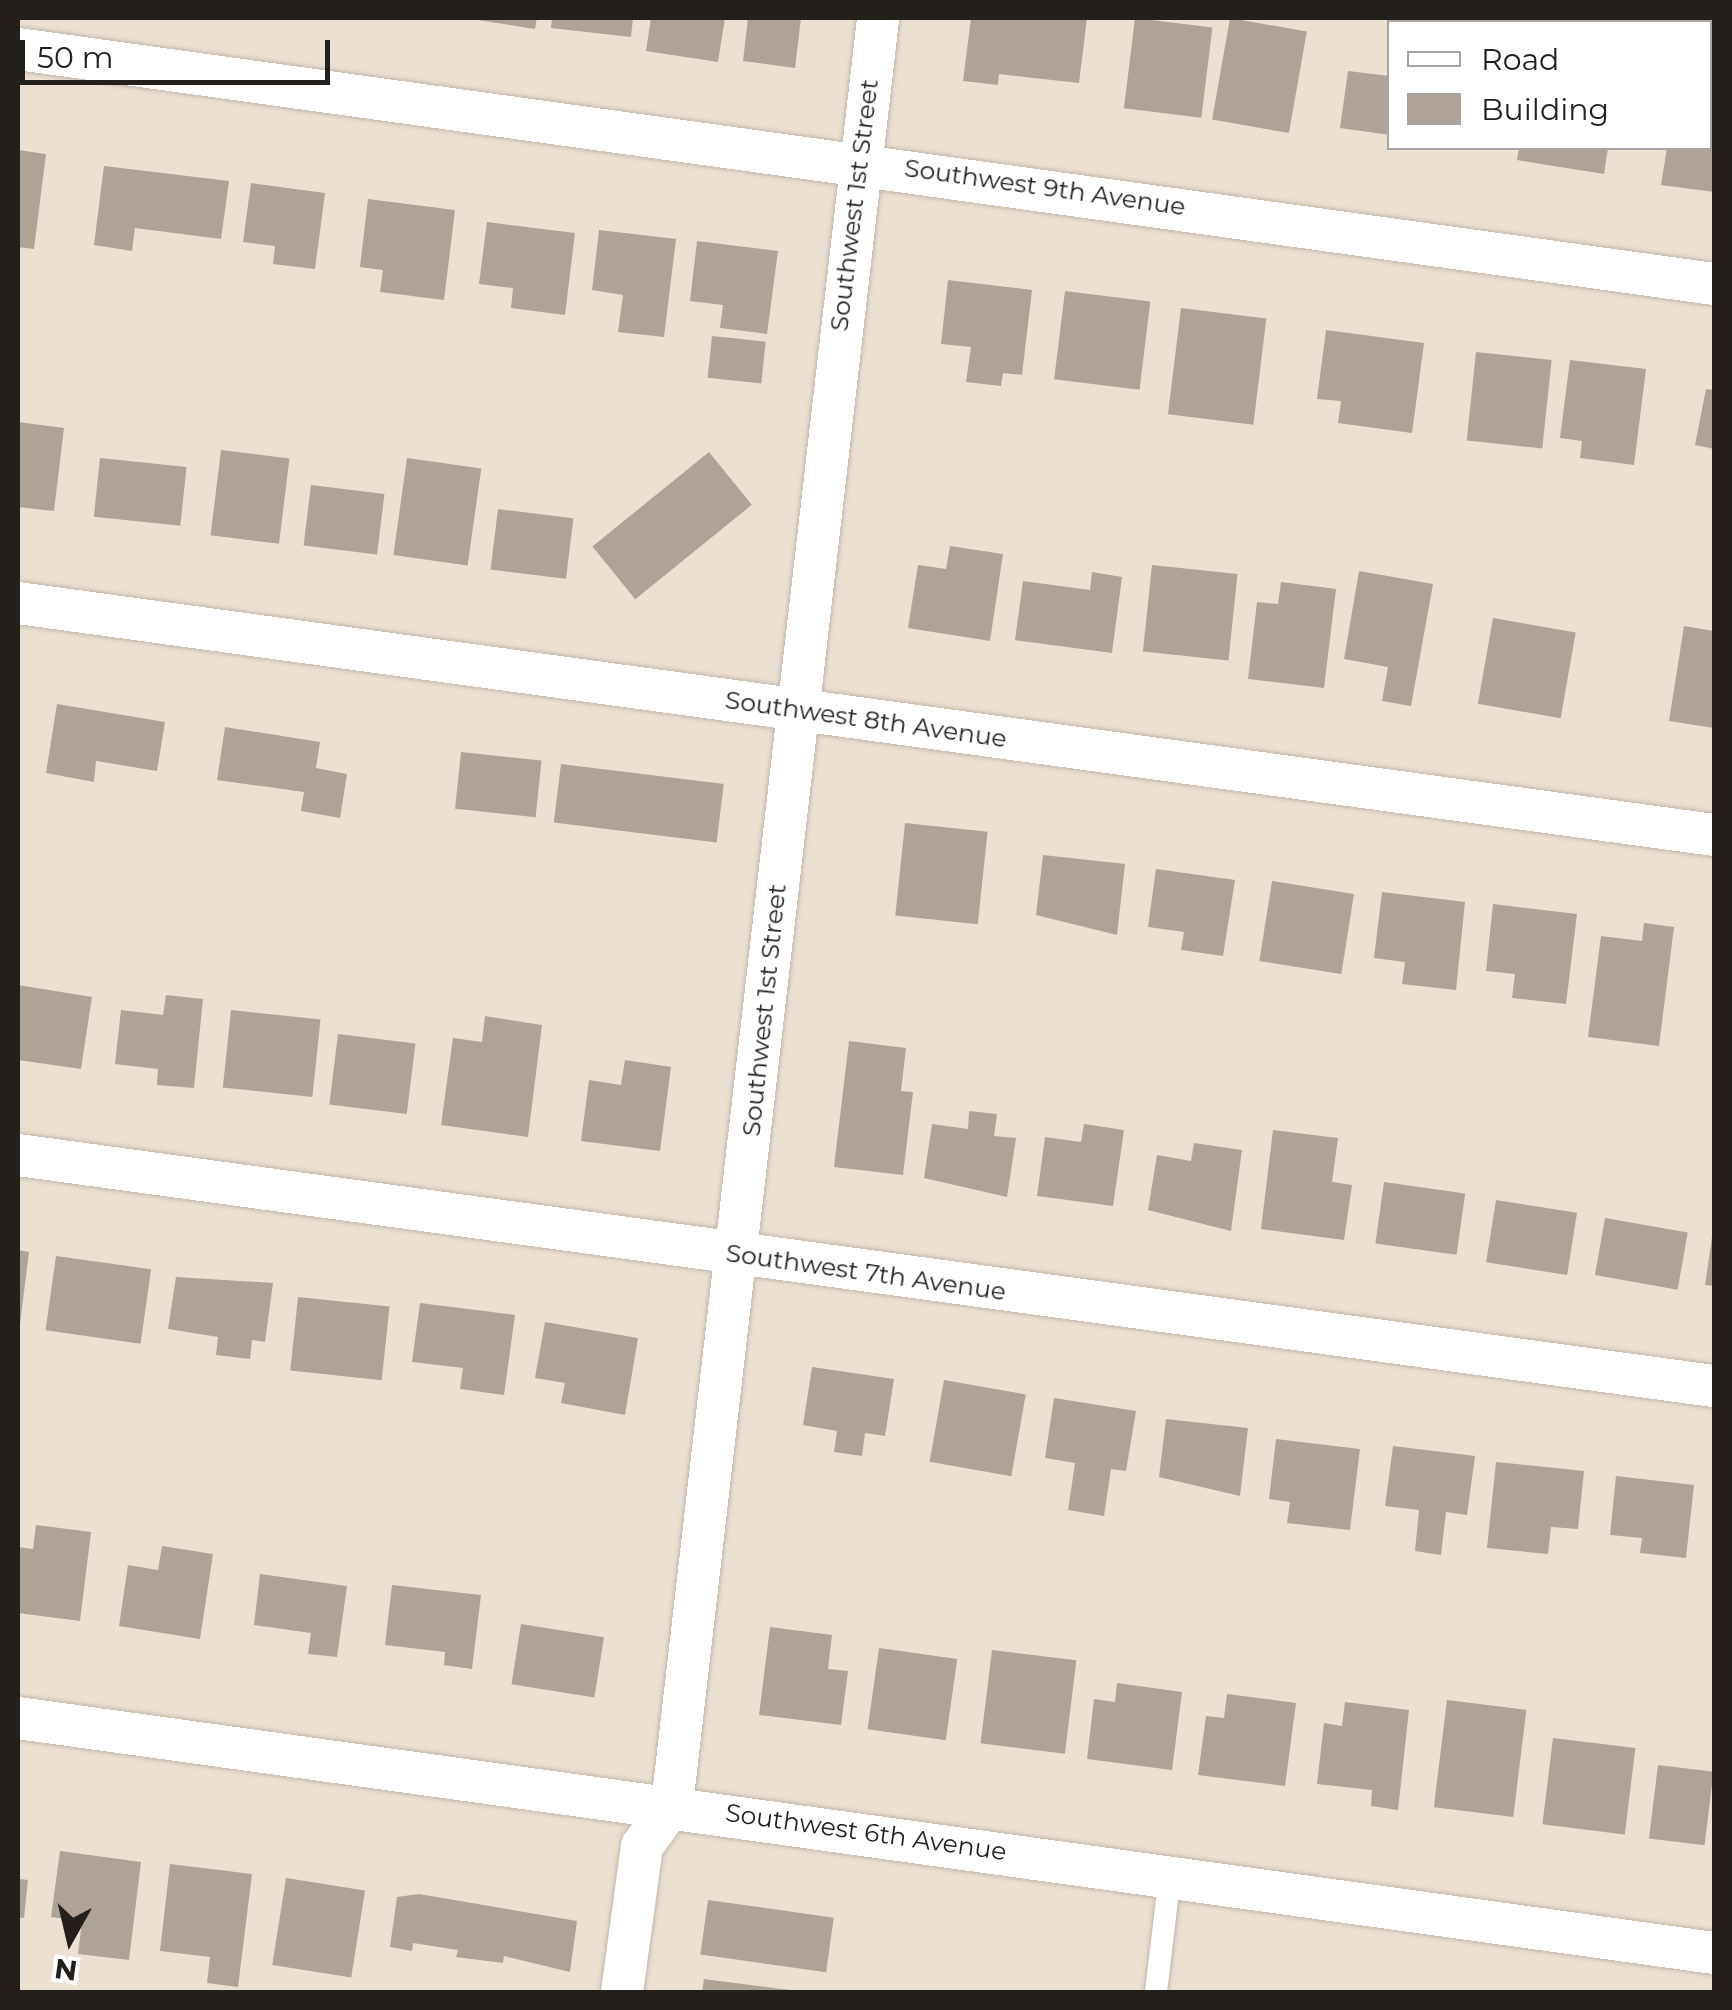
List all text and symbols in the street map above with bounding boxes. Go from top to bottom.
scale bar [25,20,335,82]
legend [1387,20,1712,150]
text: 50 m [37,39,114,76]
text: Road [1481,41,1559,78]
street label: Southwest 1st Street [824,77,884,333]
text: Building [1481,91,1609,128]
street label: Southwest 9th Avenue [902,152,1188,222]
street label: Southwest 8th Avenue [723,684,1009,754]
street label: Southwest 1st Street [736,882,792,1138]
street label: Southwest 7th Avenue [724,1237,1008,1307]
street label: Southwest 6th Avenue [724,1797,1008,1867]
north arrow [20,1890,120,1990]
text: N [52,1951,79,1988]

